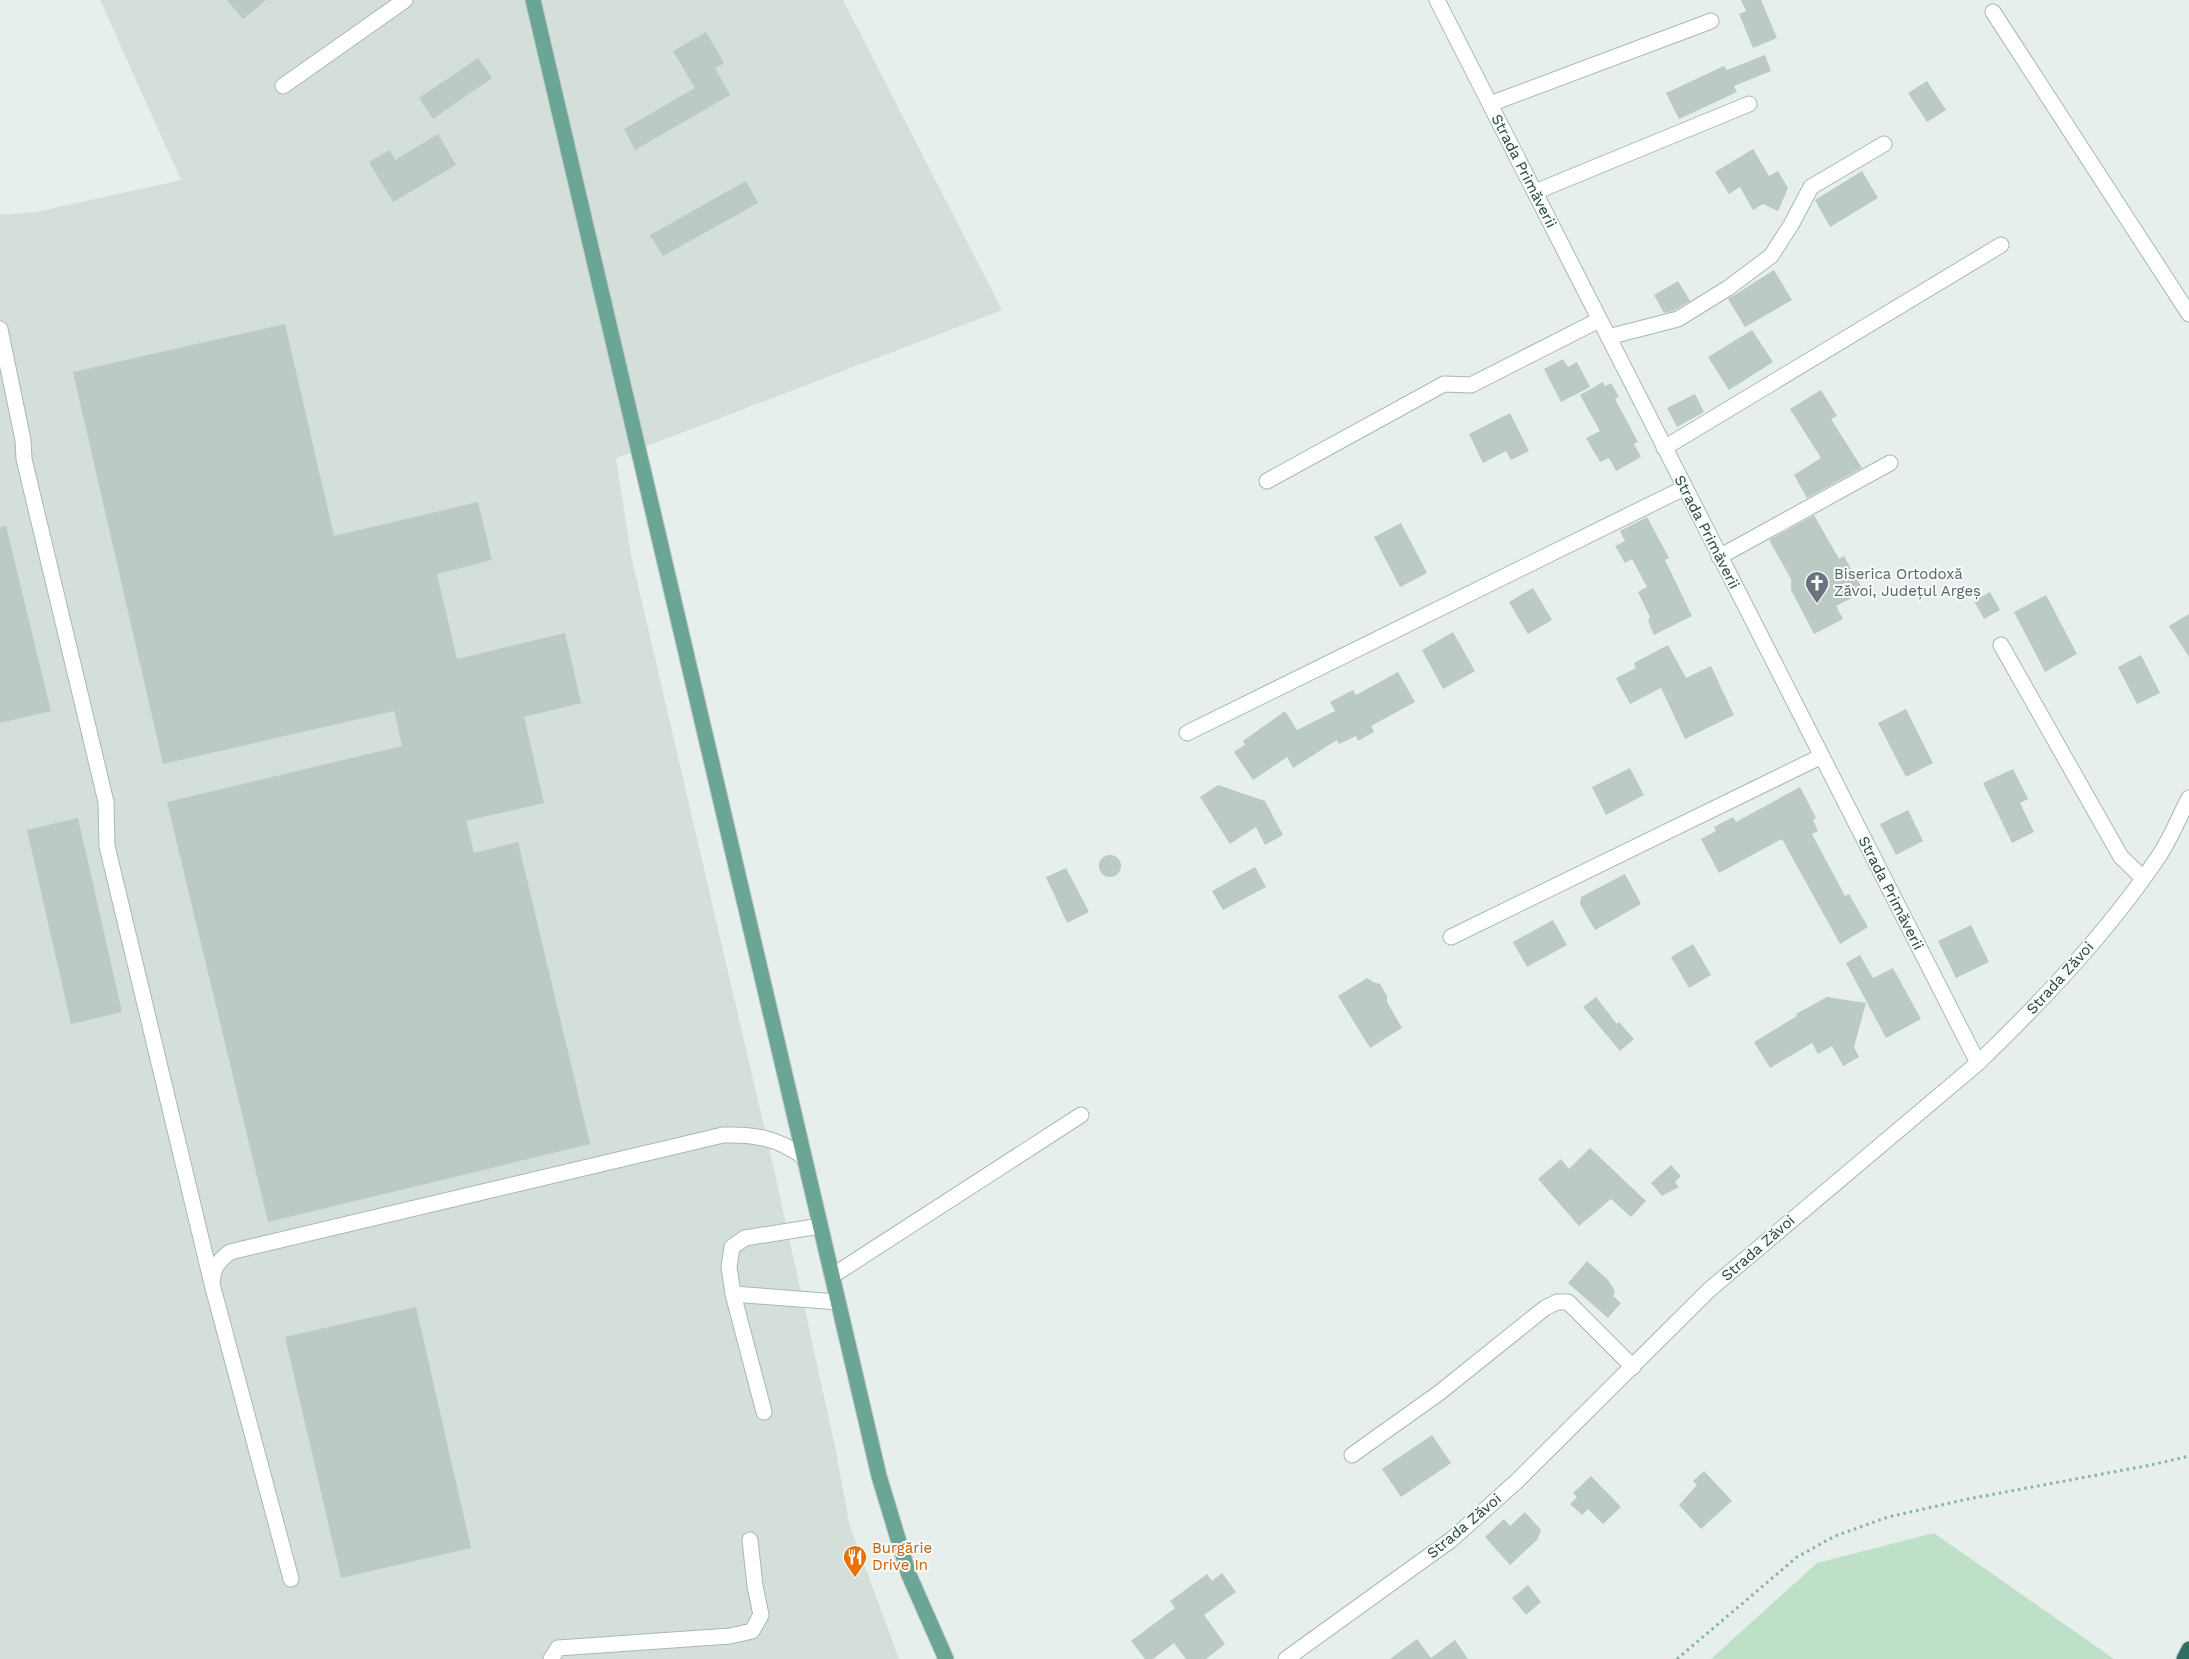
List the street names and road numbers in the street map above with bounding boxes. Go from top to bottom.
street label: Strada Primăverii [1488,111,1560,231]
street label: Strada Primăverii [1671,472,1743,592]
street label: Strada Primăverii [1855,833,1927,953]
street label: Strada Zăvoi [2023,938,2097,1018]
street label: Strada Zăvoi [1718,1211,1798,1285]
street label: Strada Zăvoi [1423,1490,1505,1562]

